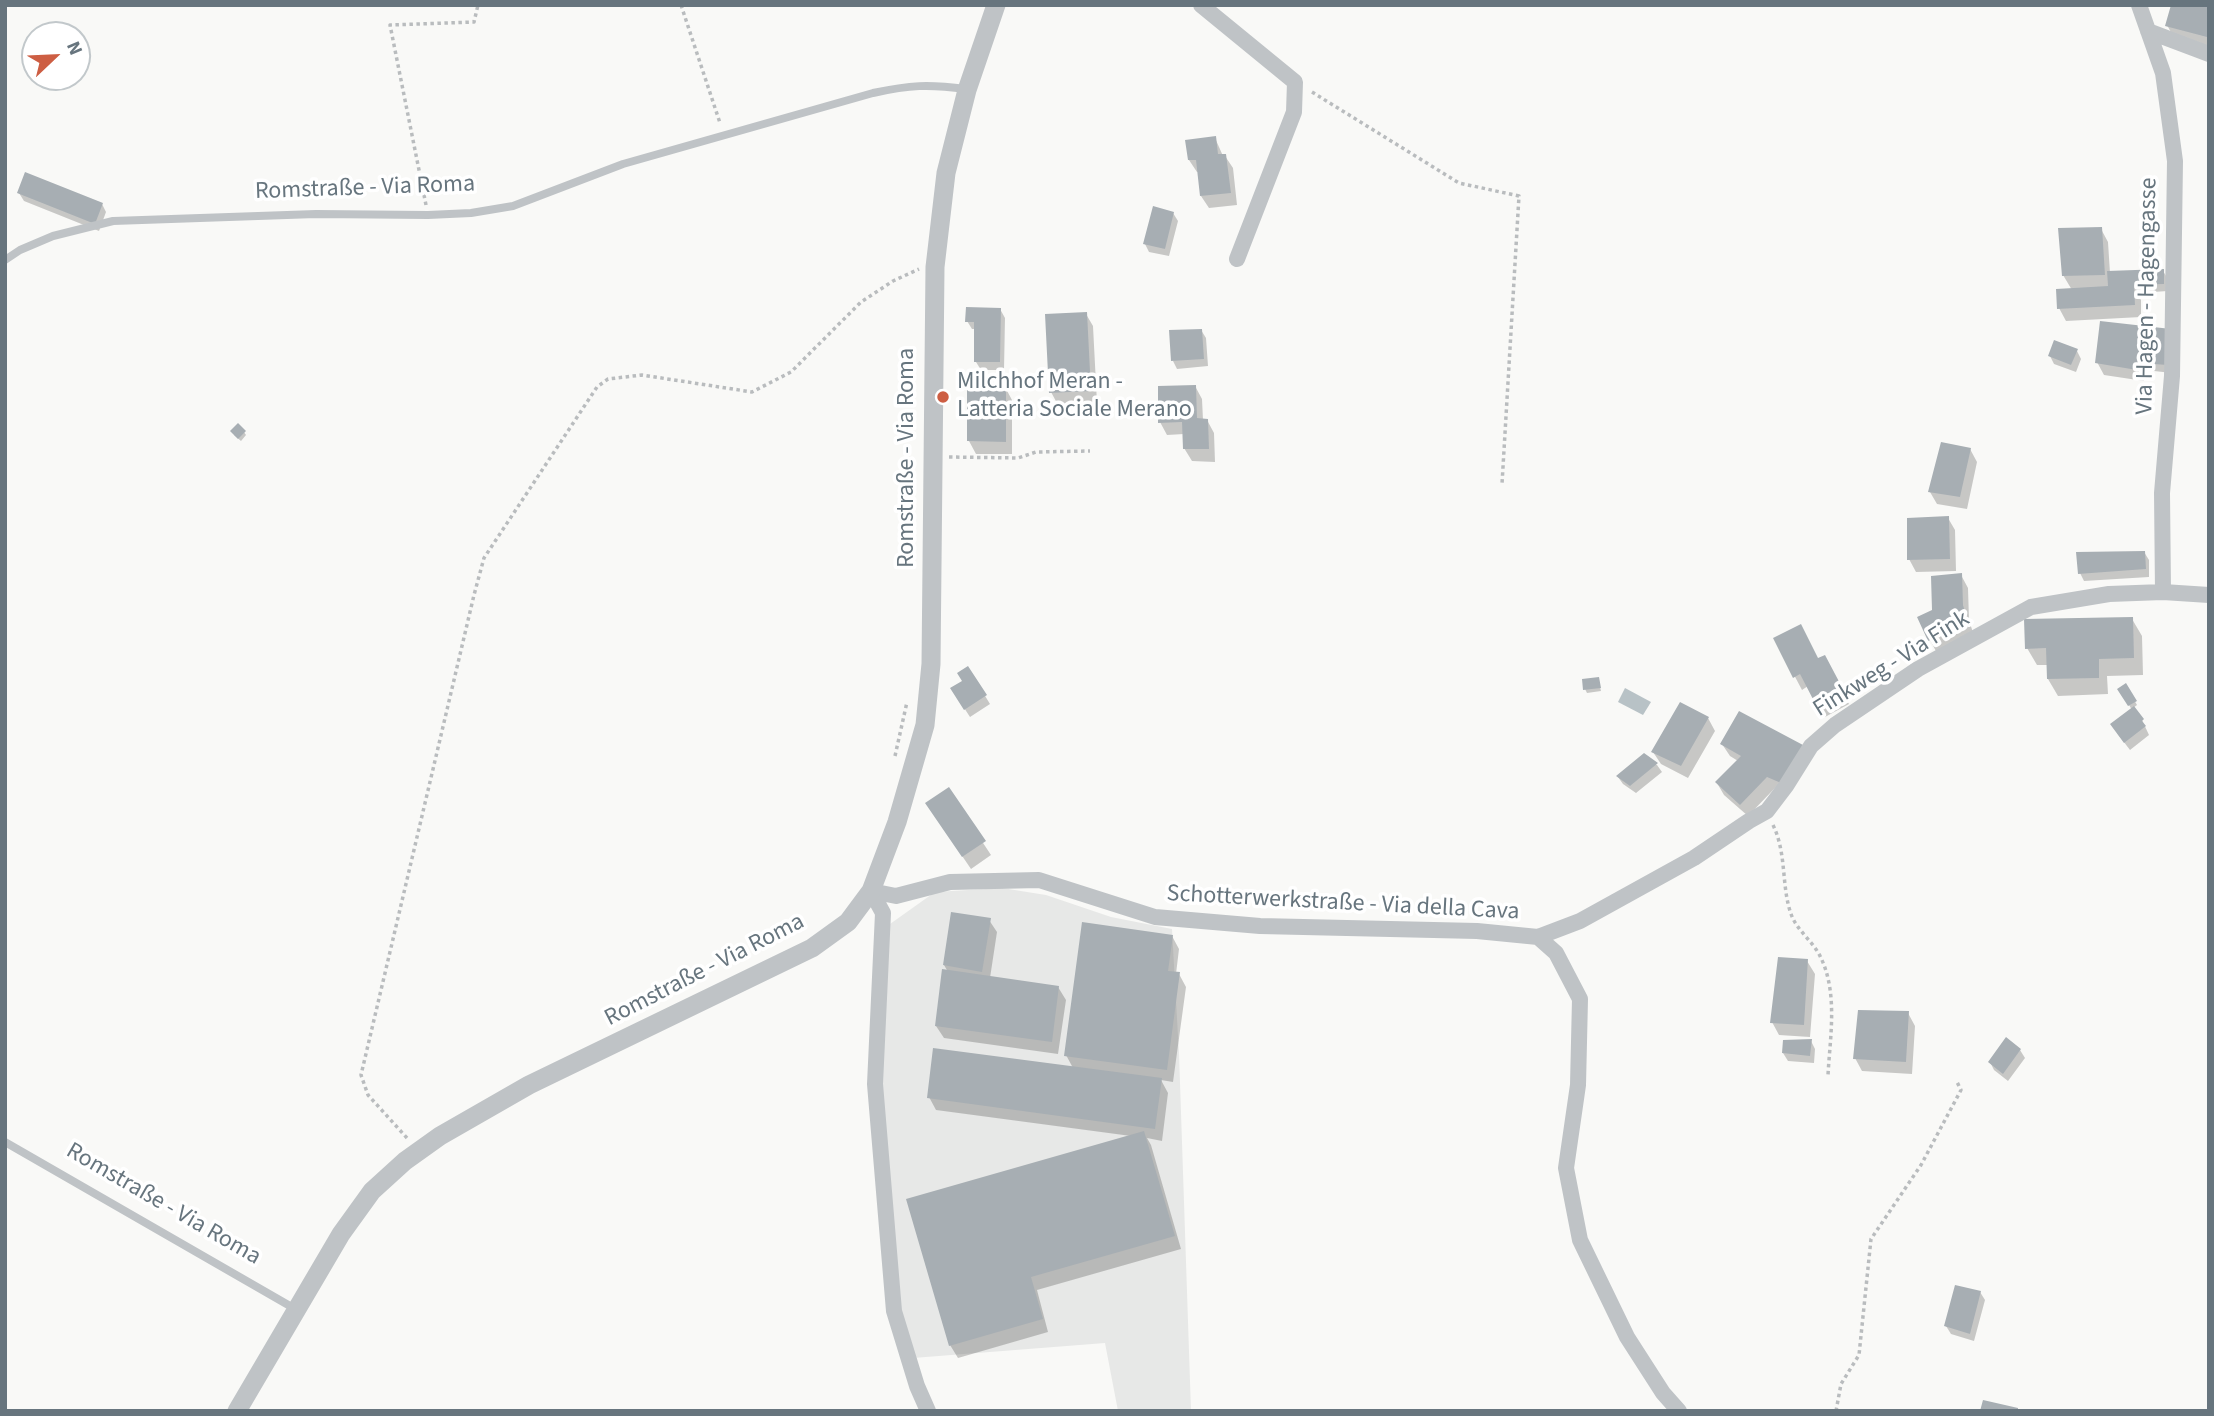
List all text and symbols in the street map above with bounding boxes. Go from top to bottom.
north arrow [21,21,91,91]
text: N [59,37,89,59]
street label: Romstraße - Via Roma [254,171,476,207]
street label: Via Hagen - Hagengasse [2132,177,2164,415]
street label: Romstraße - Via Roma [894,348,922,568]
place label: Milchhof Meran - Latteria Sociale Merano [957,369,1192,425]
marker: Milchhof Meran - Latteria Sociale Merano [935,389,951,405]
street label: Finkweg - Via Fink [1809,605,1975,725]
street label: Schotterwerkstraße - Via della Cava [1166,880,1520,928]
street label: Romstraße - Via Roma [600,908,810,1034]
street label: Romstraße - Via Roma [60,1137,266,1273]

